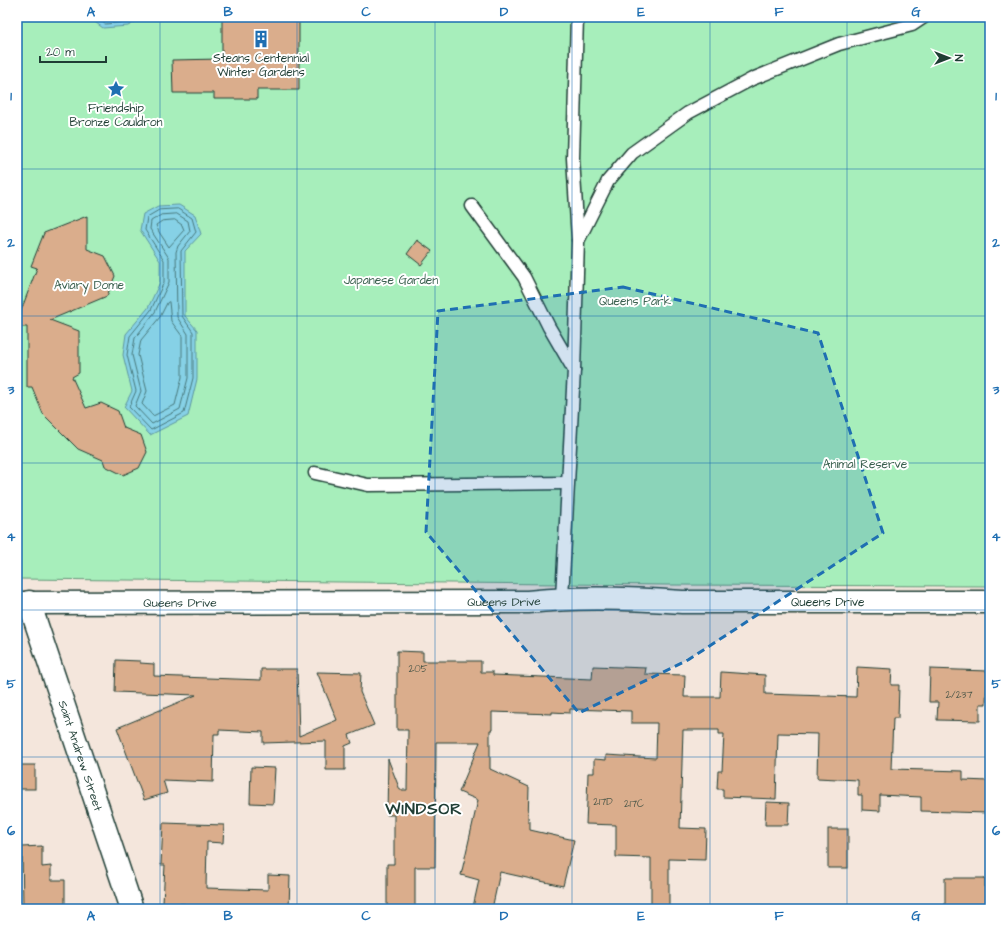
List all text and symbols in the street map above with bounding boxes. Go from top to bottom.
text: A [87,3,96,21]
text: B [223,3,233,21]
text: C [361,3,371,21]
text: D [500,3,509,21]
text: E [637,3,645,21]
text: F [774,3,784,21]
text: G [911,3,921,21]
building icon: Steans Centennial Winter Gardens [251,29,271,49]
scale bar [40,38,106,64]
north arrow [929,38,969,78]
text: 20 m [46,44,75,61]
place label: Steans Centennial Winter Gardens [213,50,309,81]
text: N [951,55,966,62]
place icon: Friendship Bronze Cauldron [106,79,126,99]
text: 1 [10,87,12,105]
text: 1 [995,87,997,105]
place label: Friendship Bronze Cauldron [69,100,163,131]
text: 2 [6,234,15,252]
text: 2 [991,234,1000,252]
park label: Japanese Garden [344,272,438,289]
park label: Aviary Dome [54,277,125,295]
park label: Queens Park [599,293,672,310]
text: 3 [7,381,15,399]
text: 3 [992,381,1000,399]
park label: Animal Reserve [823,456,908,473]
text: 4 [7,528,16,546]
text: 4 [992,528,1001,546]
street label: Queens Drive [467,593,542,611]
street label: Queens Drive [791,594,865,611]
street label: Queens Drive [143,595,217,612]
house number: 205 [408,662,428,676]
text: 5 [6,675,16,693]
text: 5 [991,675,1001,693]
house number: 2/237 [945,688,973,702]
street label: Saint Andrew Street [54,698,107,814]
house number: 217D [593,795,613,809]
house number: 217C [624,797,644,811]
district label: WINDSOR [384,798,463,820]
text: 6 [7,822,16,840]
text: 6 [992,822,1001,840]
text: A [87,907,96,925]
text: B [223,907,233,925]
text: C [361,907,371,925]
text: D [500,907,509,925]
text: E [637,907,645,925]
text: F [774,907,784,925]
text: G [911,907,921,925]

